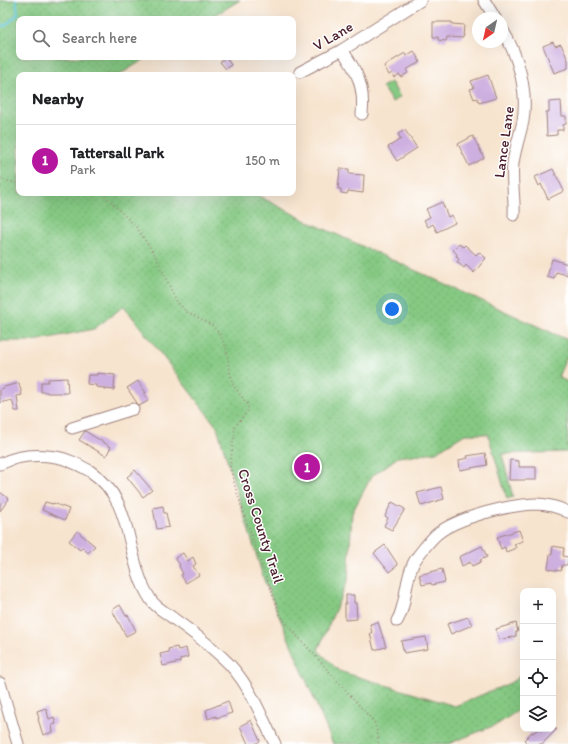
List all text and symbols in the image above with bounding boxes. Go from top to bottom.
north arrow [472,12,508,48]
search box [16,16,296,60]
street label: V Lane [310,17,356,55]
icon: search [30,27,52,49]
text: Search here [62,29,137,47]
text: Nearby [32,88,84,108]
street label: Lance Lane [490,105,518,179]
text: Tattersall Park [70,144,164,162]
text: 1 [42,153,48,168]
text: 150 m [245,153,280,168]
text: Park [70,162,96,177]
your location [382,299,402,319]
pin: 1 [294,452,320,482]
street label: Cross County Trail [234,466,288,586]
map controls [520,588,556,732]
button: + [520,588,556,624]
button: − [520,624,556,660]
button: locate [520,660,556,696]
button: layers [520,696,556,732]

